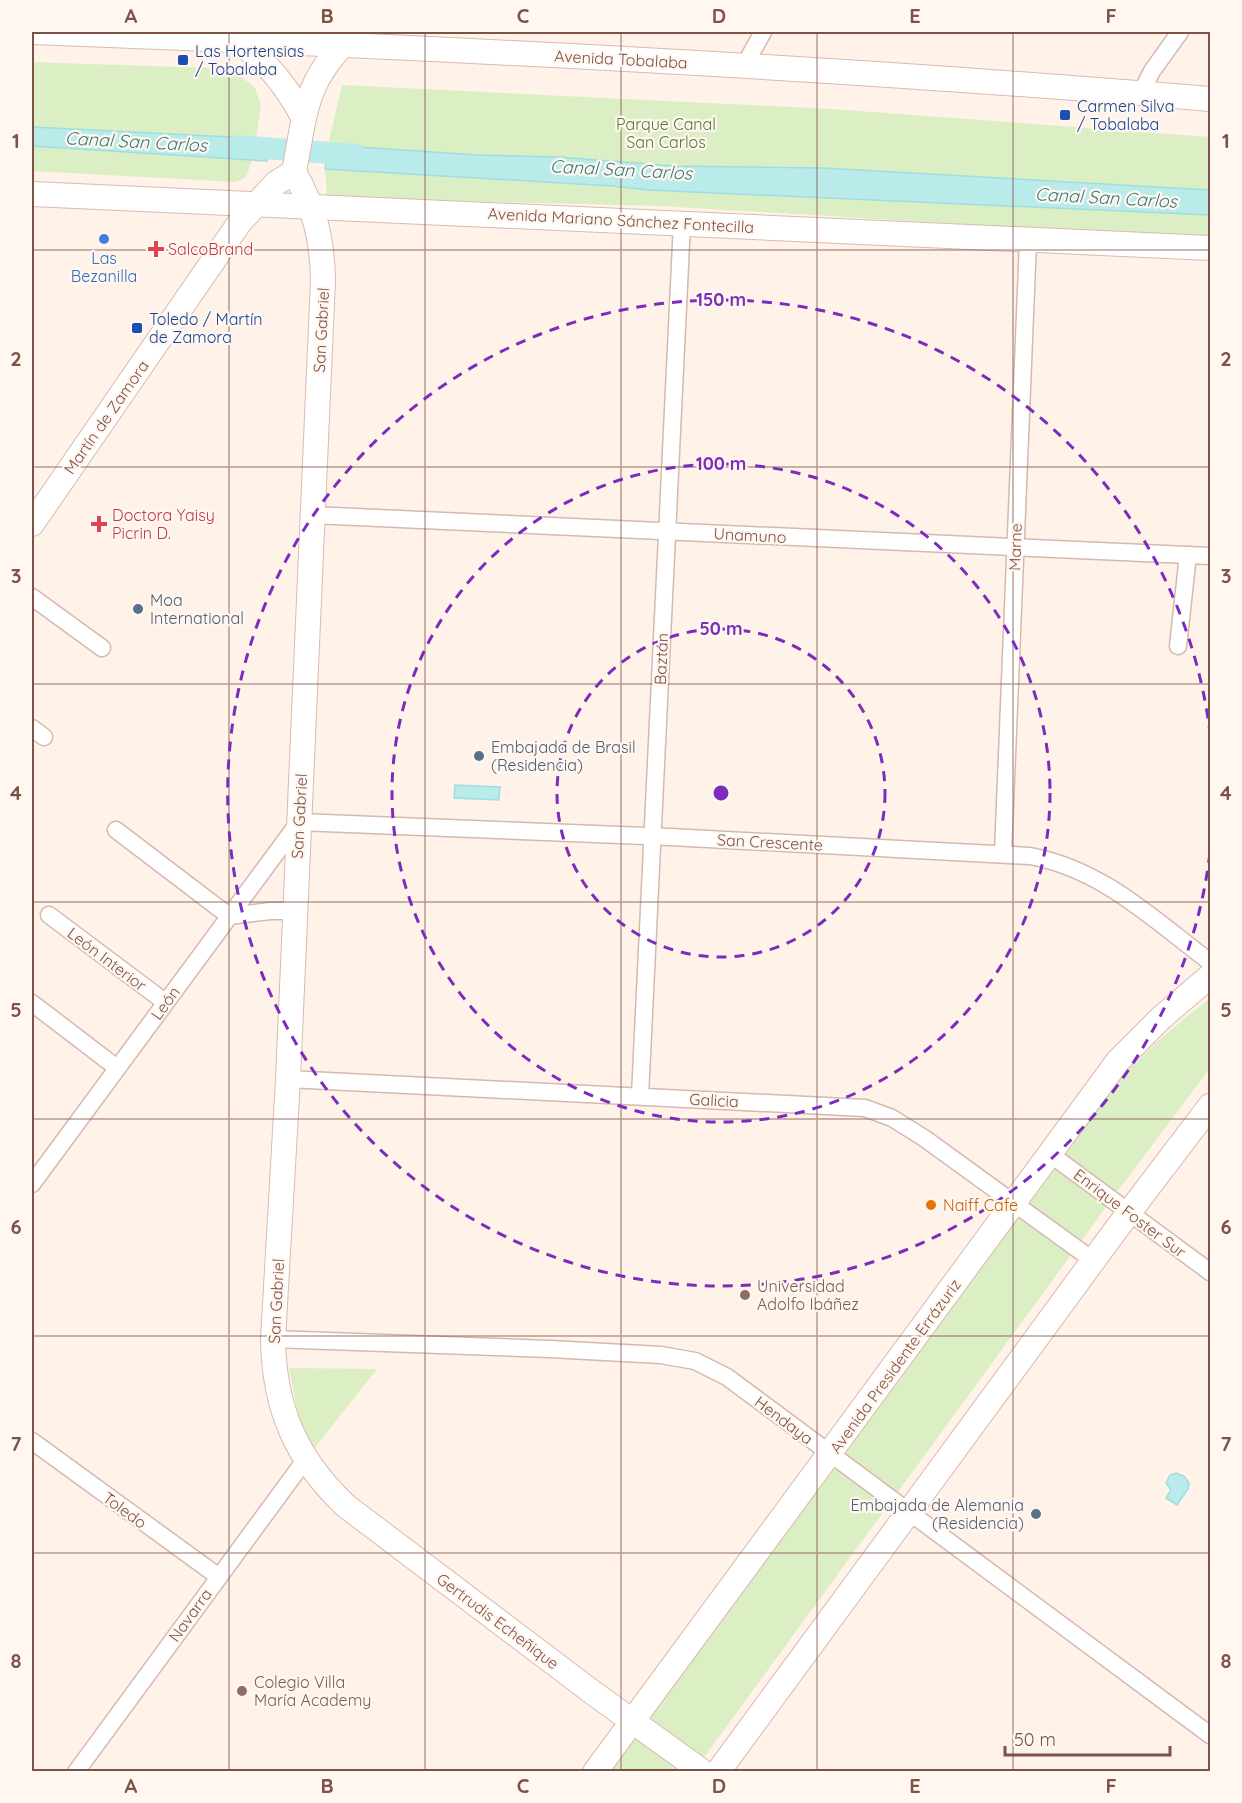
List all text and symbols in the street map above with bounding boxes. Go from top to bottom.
text: A [125,3,138,28]
text: B [320,3,334,28]
text: C [517,3,530,28]
text: D [712,3,726,28]
text: E [909,3,921,28]
text: F [1105,3,1117,28]
place label: Las Hortensias / Tobalaba [195,41,304,79]
street label: Avenida Tobalaba [554,46,688,72]
marker: Las Hortensias / Tobalaba [176,53,190,67]
place label: Carmen Silva / Tobalaba [1077,96,1174,134]
marker: Carmen Silva / Tobalaba [1058,108,1072,122]
park label: Parque Canal San Carlos [616,114,716,152]
water label: Canal San Carlos [64,126,209,157]
text: 1 [12,128,20,153]
text: 1 [1222,128,1230,153]
water label: Canal San Carlos [549,154,694,185]
water label: Canal San Carlos [1034,182,1179,213]
street label: Avenida Mariano Sánchez Fontecilla [487,203,755,237]
marker: Las Bezanilla [97,232,111,246]
place label: SalcoBrand [168,239,253,259]
marker: SalcoBrand [149,242,163,256]
place label: Las Bezanilla [71,248,137,286]
street label: San Gabriel [309,287,333,373]
text: 150 m [696,288,746,311]
place label: Toledo / Martín de Zamora [149,309,263,347]
marker: Toledo / Martín de Zamora [130,321,144,335]
text: 2 [10,346,22,371]
text: 2 [1220,346,1232,371]
street label: Martín de Zamora [59,356,153,478]
text: 100 m [696,452,746,475]
place label: Doctora Yaisy Picrin D. [112,505,215,543]
marker: Doctora Yaisy Picrin D. [90,515,108,533]
street label: Unamuno [713,523,787,547]
street label: Marne [1004,523,1026,571]
text: 3 [11,563,21,588]
text: 3 [1221,563,1231,588]
place label: Moa International [150,590,244,628]
marker: Moa International [131,602,145,616]
text: 50 m [699,617,743,640]
street label: Baztán [650,632,672,686]
place label: Embajada de Brasil (Residencia) [491,737,636,775]
marker: Embajada de Brasil (Residencia) [472,749,486,763]
street label: San Gabriel [287,773,311,859]
text: 4 [10,780,22,805]
text: 4 [1220,780,1232,805]
centre of rings [711,783,731,803]
street label: San Crescente [717,829,823,855]
street label: León Interior [63,923,151,995]
street label: León [146,982,184,1024]
text: 5 [10,997,22,1022]
text: 5 [1220,997,1232,1022]
street label: Galicia [689,1089,739,1111]
street label: Enrique Foster Sur [1070,1164,1190,1262]
place label: Naiff Cafe [943,1195,1018,1215]
marker: Naiff Cafe [924,1198,938,1212]
text: 6 [10,1214,22,1239]
text: 6 [1220,1214,1232,1239]
street label: San Gabriel [264,1258,288,1344]
street label: Avenida Presidente Errázuriz [825,1275,965,1457]
place label: Universidad Adolfo Ibáñez [757,1276,859,1314]
marker: Universidad Adolfo Ibáñez [738,1288,752,1302]
street label: Hendaya [751,1392,817,1448]
text: 7 [11,1431,22,1456]
text: 7 [1221,1431,1232,1456]
street label: Toledo [99,1487,151,1533]
place label: Embajada de Alemania (Residencia) [850,1495,1024,1533]
marker: Embajada de Alemania (Residencia) [1029,1507,1043,1521]
street label: Gertrudis Echeñique [433,1568,563,1674]
street label: Navarra [164,1584,216,1646]
text: 8 [11,1648,22,1673]
text: 8 [1221,1648,1232,1673]
place label: Colegio Villa María Academy [254,1672,371,1710]
marker: Colegio Villa María Academy [235,1684,249,1698]
scale bar [1005,1719,1170,1757]
text: 50 m [1014,1728,1056,1751]
text: A [125,1773,138,1798]
text: B [320,1773,334,1798]
text: C [517,1773,530,1798]
text: D [712,1773,726,1798]
text: E [909,1773,921,1798]
text: F [1105,1773,1117,1798]

